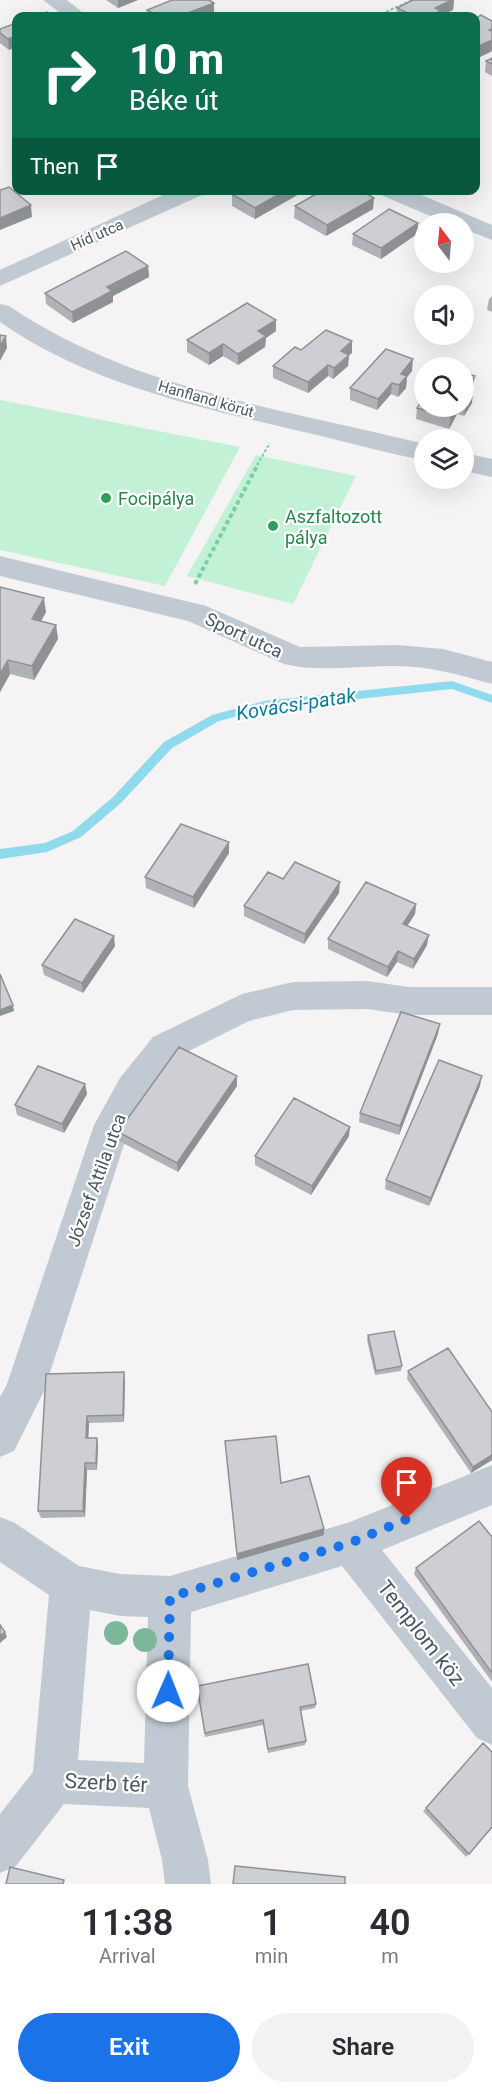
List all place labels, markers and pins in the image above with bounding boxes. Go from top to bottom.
place label: Focipálya [118,488,194,509]
marker: Focipálya [99,491,113,505]
place label: Aszfaltozott pálya [285,506,382,548]
marker: Aszfaltozott pálya [266,519,280,533]
pin [381,1457,432,1519]

